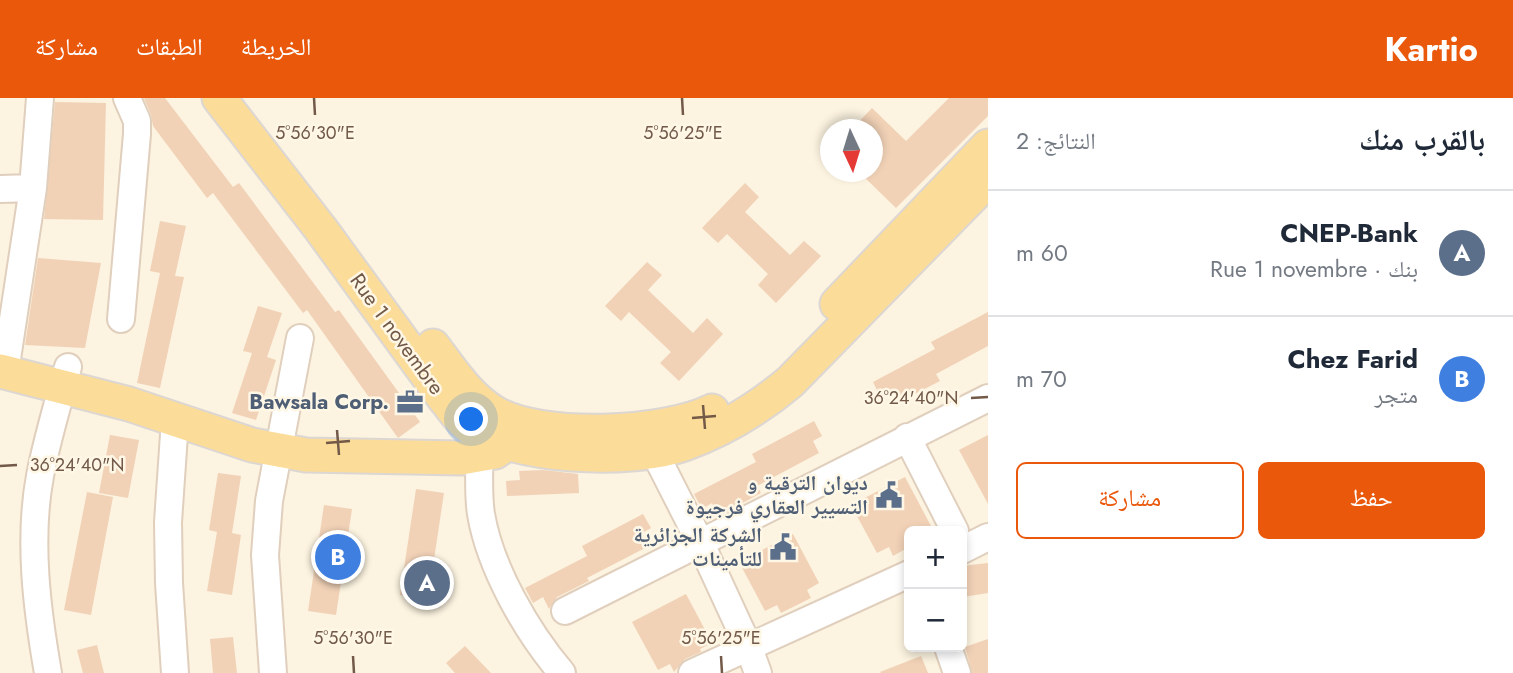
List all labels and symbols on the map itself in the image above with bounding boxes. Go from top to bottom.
north arrow [820,119,883,182]
text: 5°56'30"E [275,120,355,146]
text: 5°56'25"E [643,120,723,146]
street label: Rue 1 novembre [343,267,451,401]
text: 36°24'40"N [864,385,958,411]
place label: Bawsala Corp. [249,387,389,417]
office icon: Bawsala Corp. [395,387,425,417]
your location [454,402,488,436]
text: 36°24'40"N [30,452,124,478]
place label: ديوان الترقية و التسيير العقاري فرجيوة [686,468,868,523]
public building icon: ديوان الترقية و التسيير العقاري فرجيوة [874,480,904,510]
place label: الشركة الجزائرية للتأمينات [634,520,762,574]
pin: B [315,531,361,583]
public building icon: الشركة الجزائرية للتأمينات [768,532,798,562]
pin: A [404,557,450,609]
text: 5°56'30"E [313,625,393,651]
text: 5°56'25"E [681,625,761,651]

